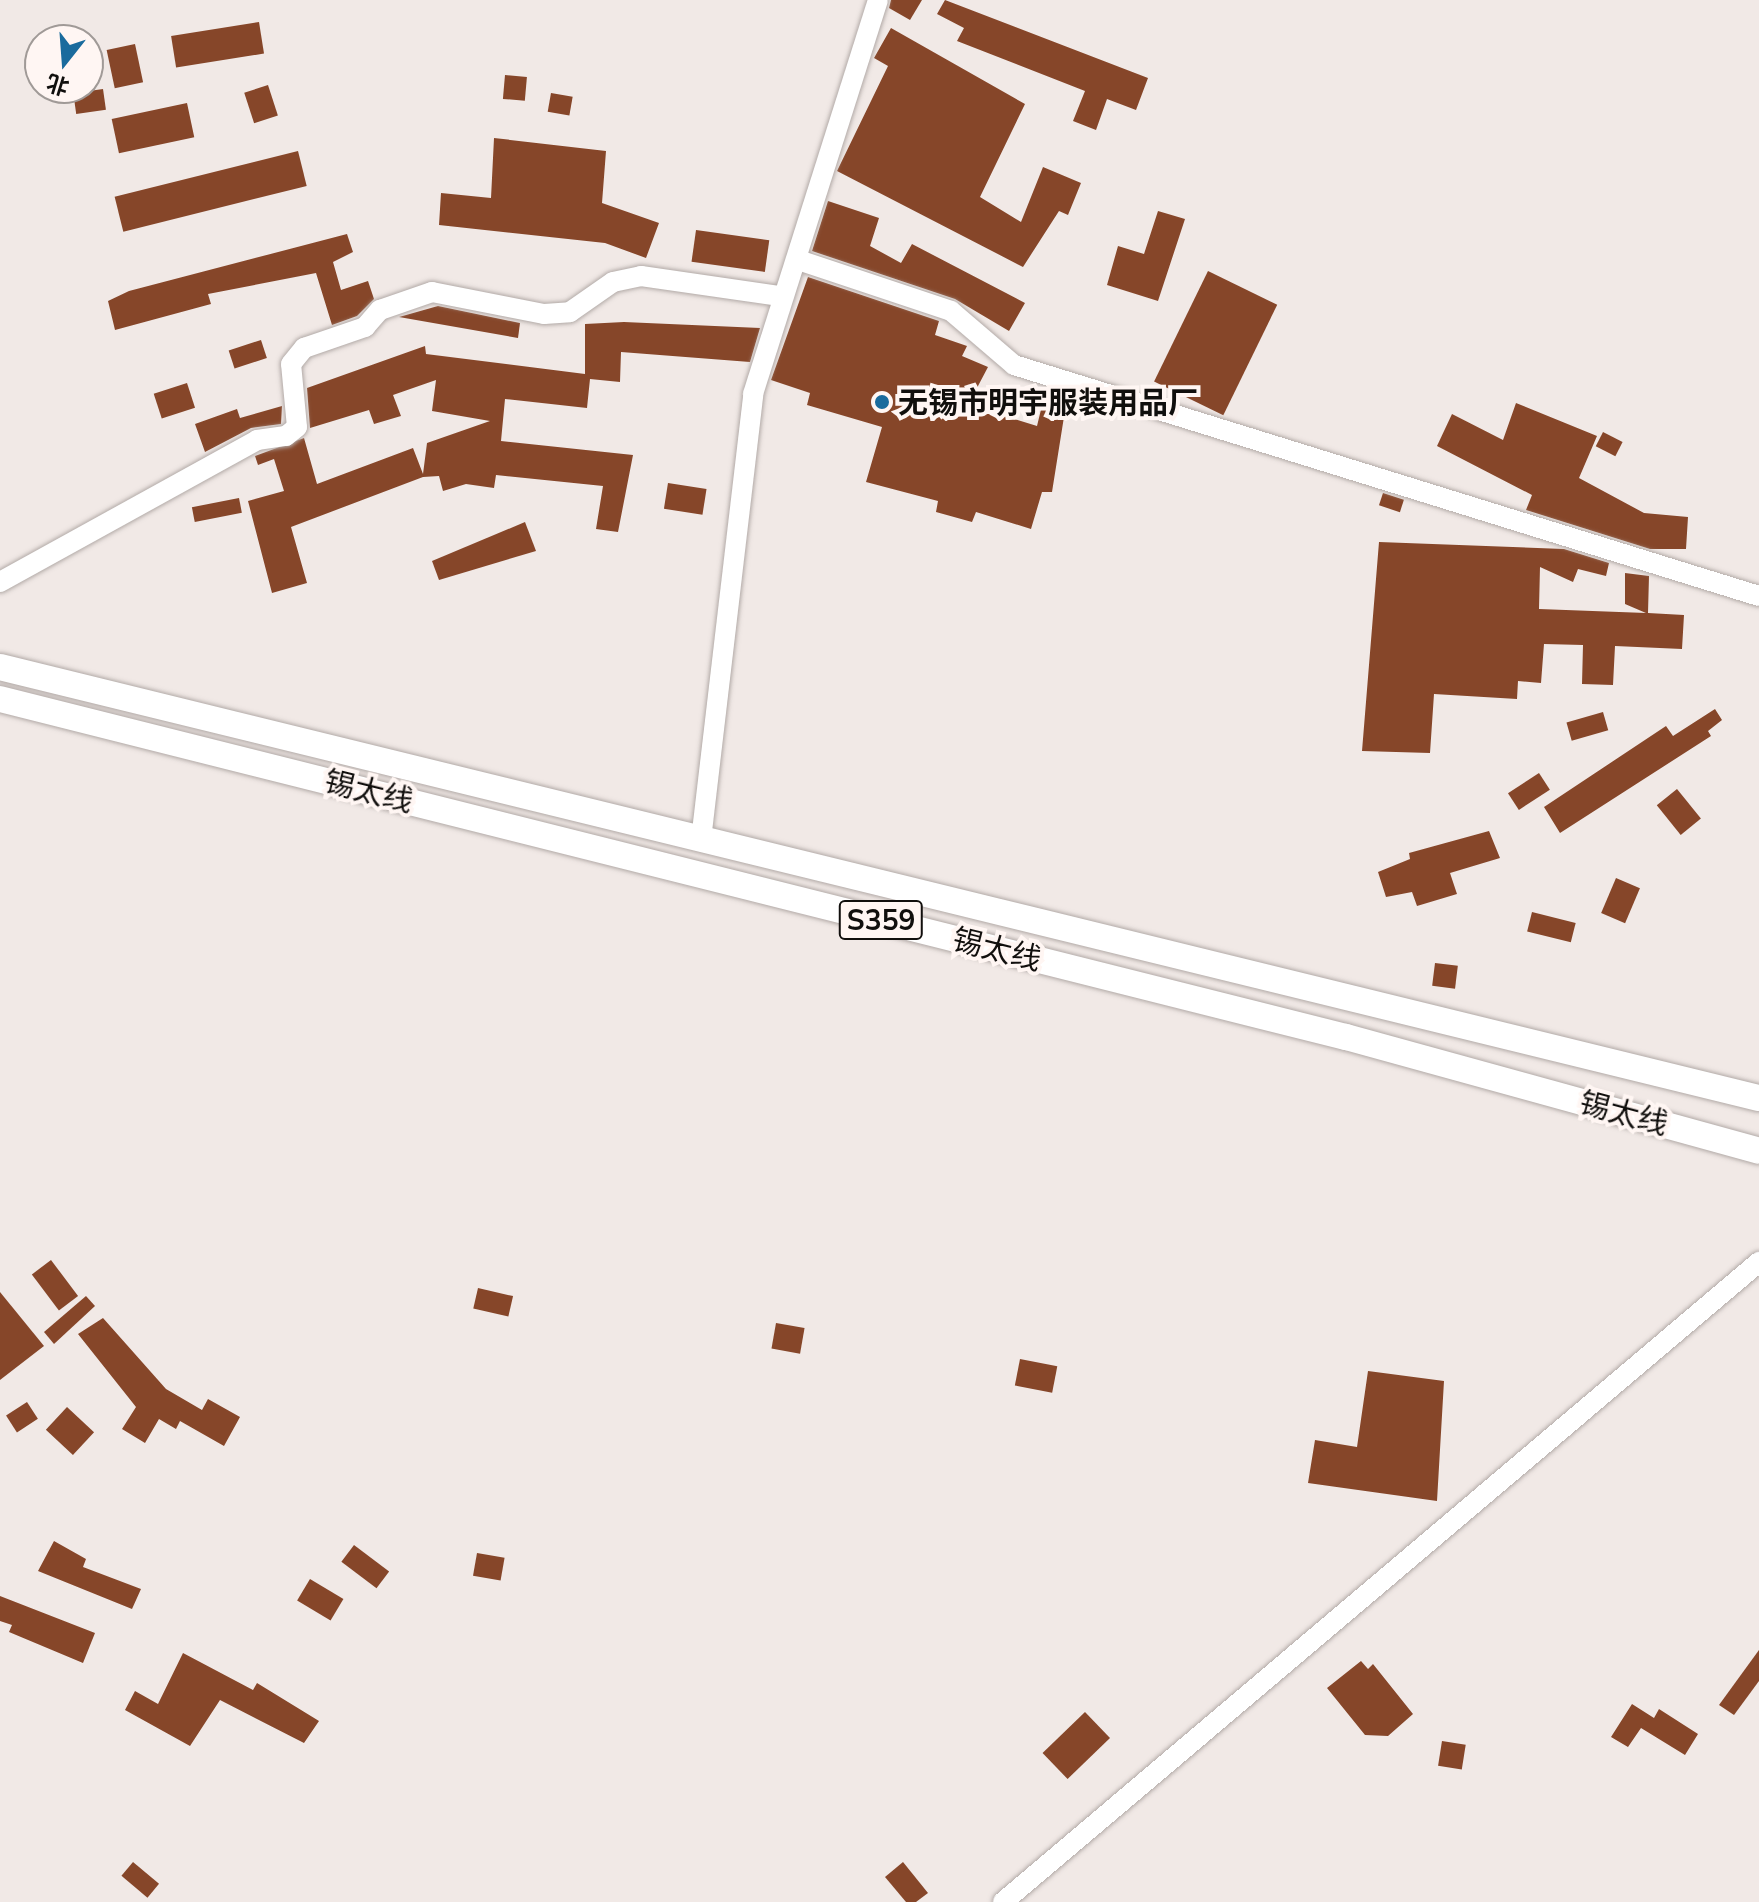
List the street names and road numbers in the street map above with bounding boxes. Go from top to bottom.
street label: 锡太线 [321,763,417,819]
road number: S359 [837,896,925,944]
street label: 锡太线 [949,921,1045,977]
street label: 锡太线 [1576,1084,1672,1142]

